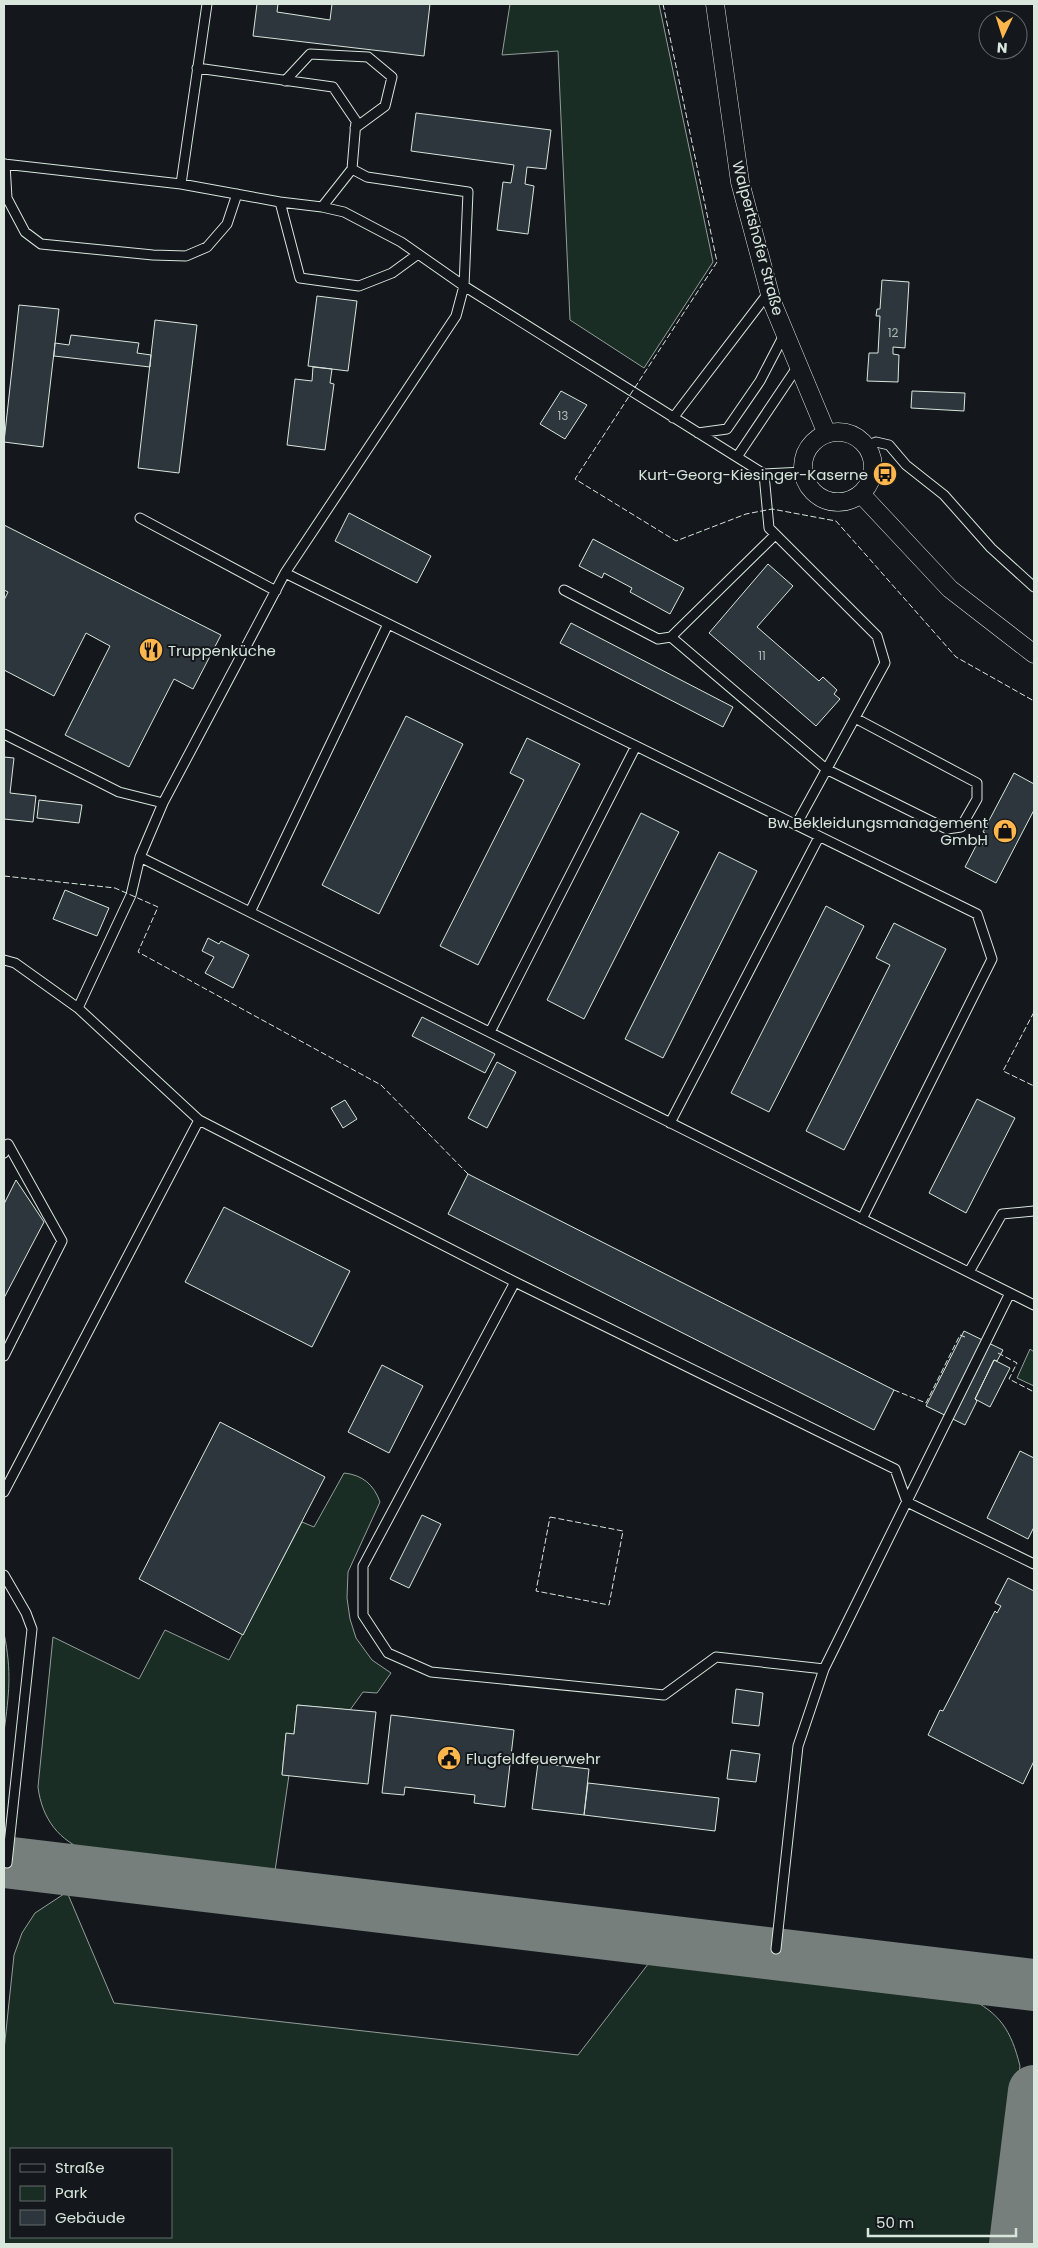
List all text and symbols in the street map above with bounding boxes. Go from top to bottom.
north arrow [978,10,1028,60]
text: N [996,38,1008,58]
street label: Walpertshofer Straße [727,158,789,318]
house number: 12 [888,324,898,341]
house number: 13 [558,407,568,424]
bus stop icon: Kurt-Georg-Kiesinger-Kaserne [872,461,898,487]
place label: Kurt-Georg-Kiesinger-Kaserne [638,464,868,485]
restaurant icon: Truppenküche [138,637,164,663]
place label: Truppenküche [168,640,276,661]
house number: 11 [758,647,766,664]
place label: Bw Bekleidungsmanagement GmbH [768,812,988,850]
shop icon: Bw Bekleidungsmanagement GmbH [992,818,1018,844]
public building icon: Flugfeldfeuerwehr [436,1745,462,1771]
place label: Flugfeldfeuerwehr [466,1748,601,1769]
legend [10,2148,172,2238]
text: Straße [55,2157,105,2178]
text: Park [55,2182,87,2203]
scale bar [868,2206,1016,2238]
text: Gebäude [55,2207,125,2228]
text: 50 m [876,2212,914,2233]

